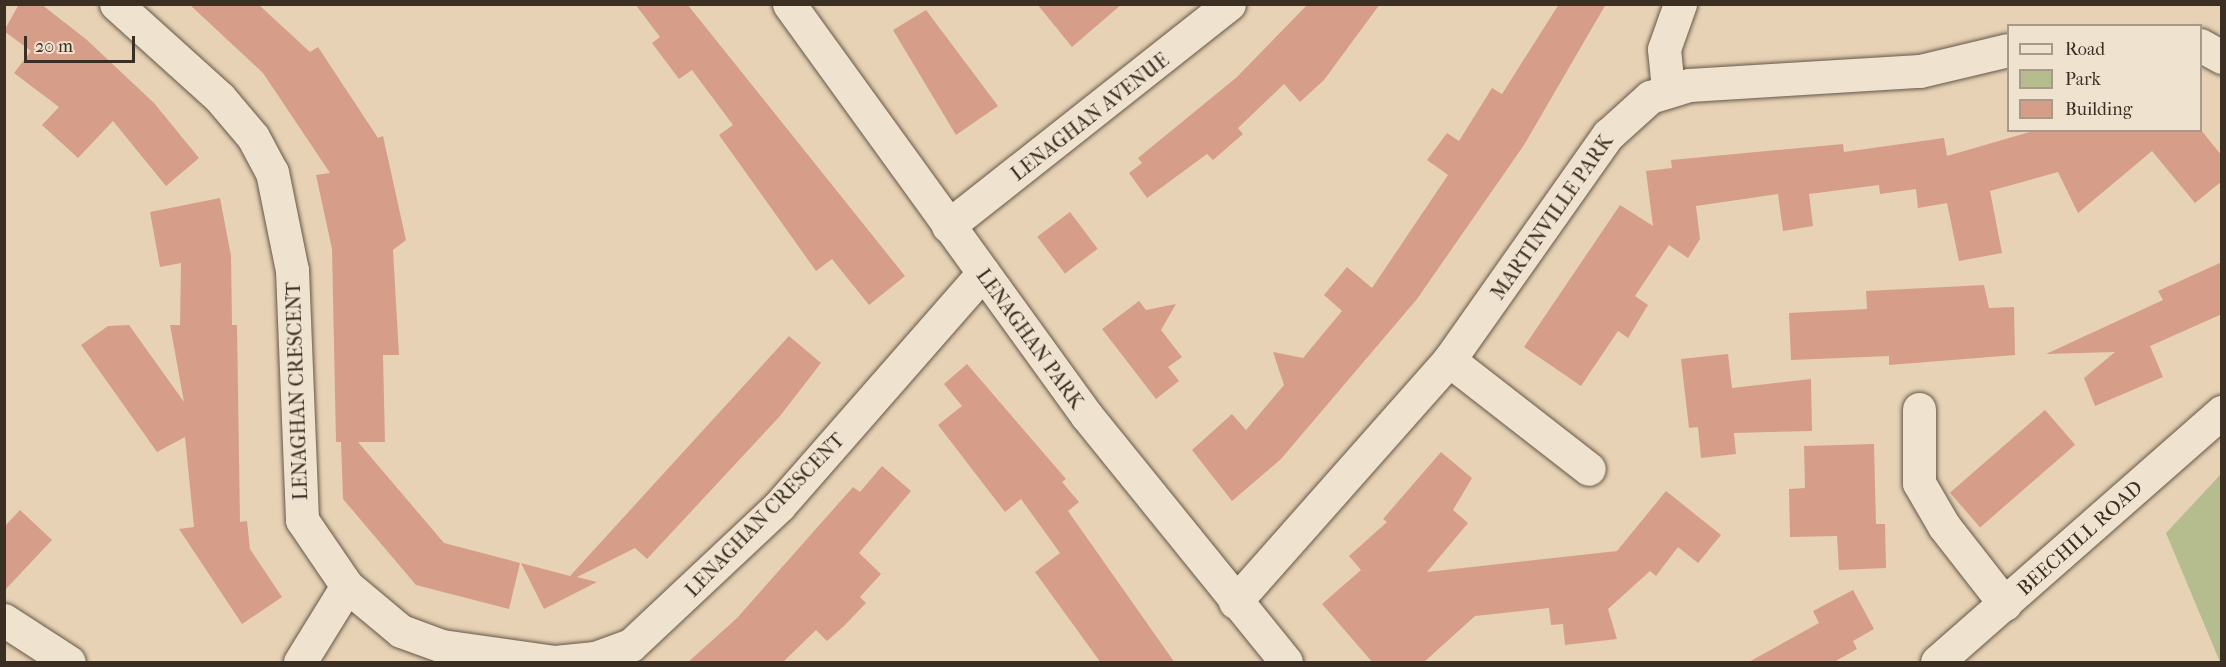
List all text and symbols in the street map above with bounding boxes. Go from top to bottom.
scale bar [27,24,138,62]
legend [2007,24,2202,132]
text: 20 m [35,36,73,57]
text: Road [2065,39,2105,60]
street label: LENAGHAN AVENUE [1006,48,1174,186]
text: Park [2065,69,2101,90]
text: Building [2065,99,2132,120]
street label: MARTINVILLE PARK [1486,130,1618,304]
street label: LENAGHAN PARK [971,264,1089,414]
street label: LENAGHAN CRESCENT [281,281,313,501]
street label: LENAGHAN CRESCENT [680,428,850,602]
street label: BEECHILL ROAD [2012,475,2148,601]

